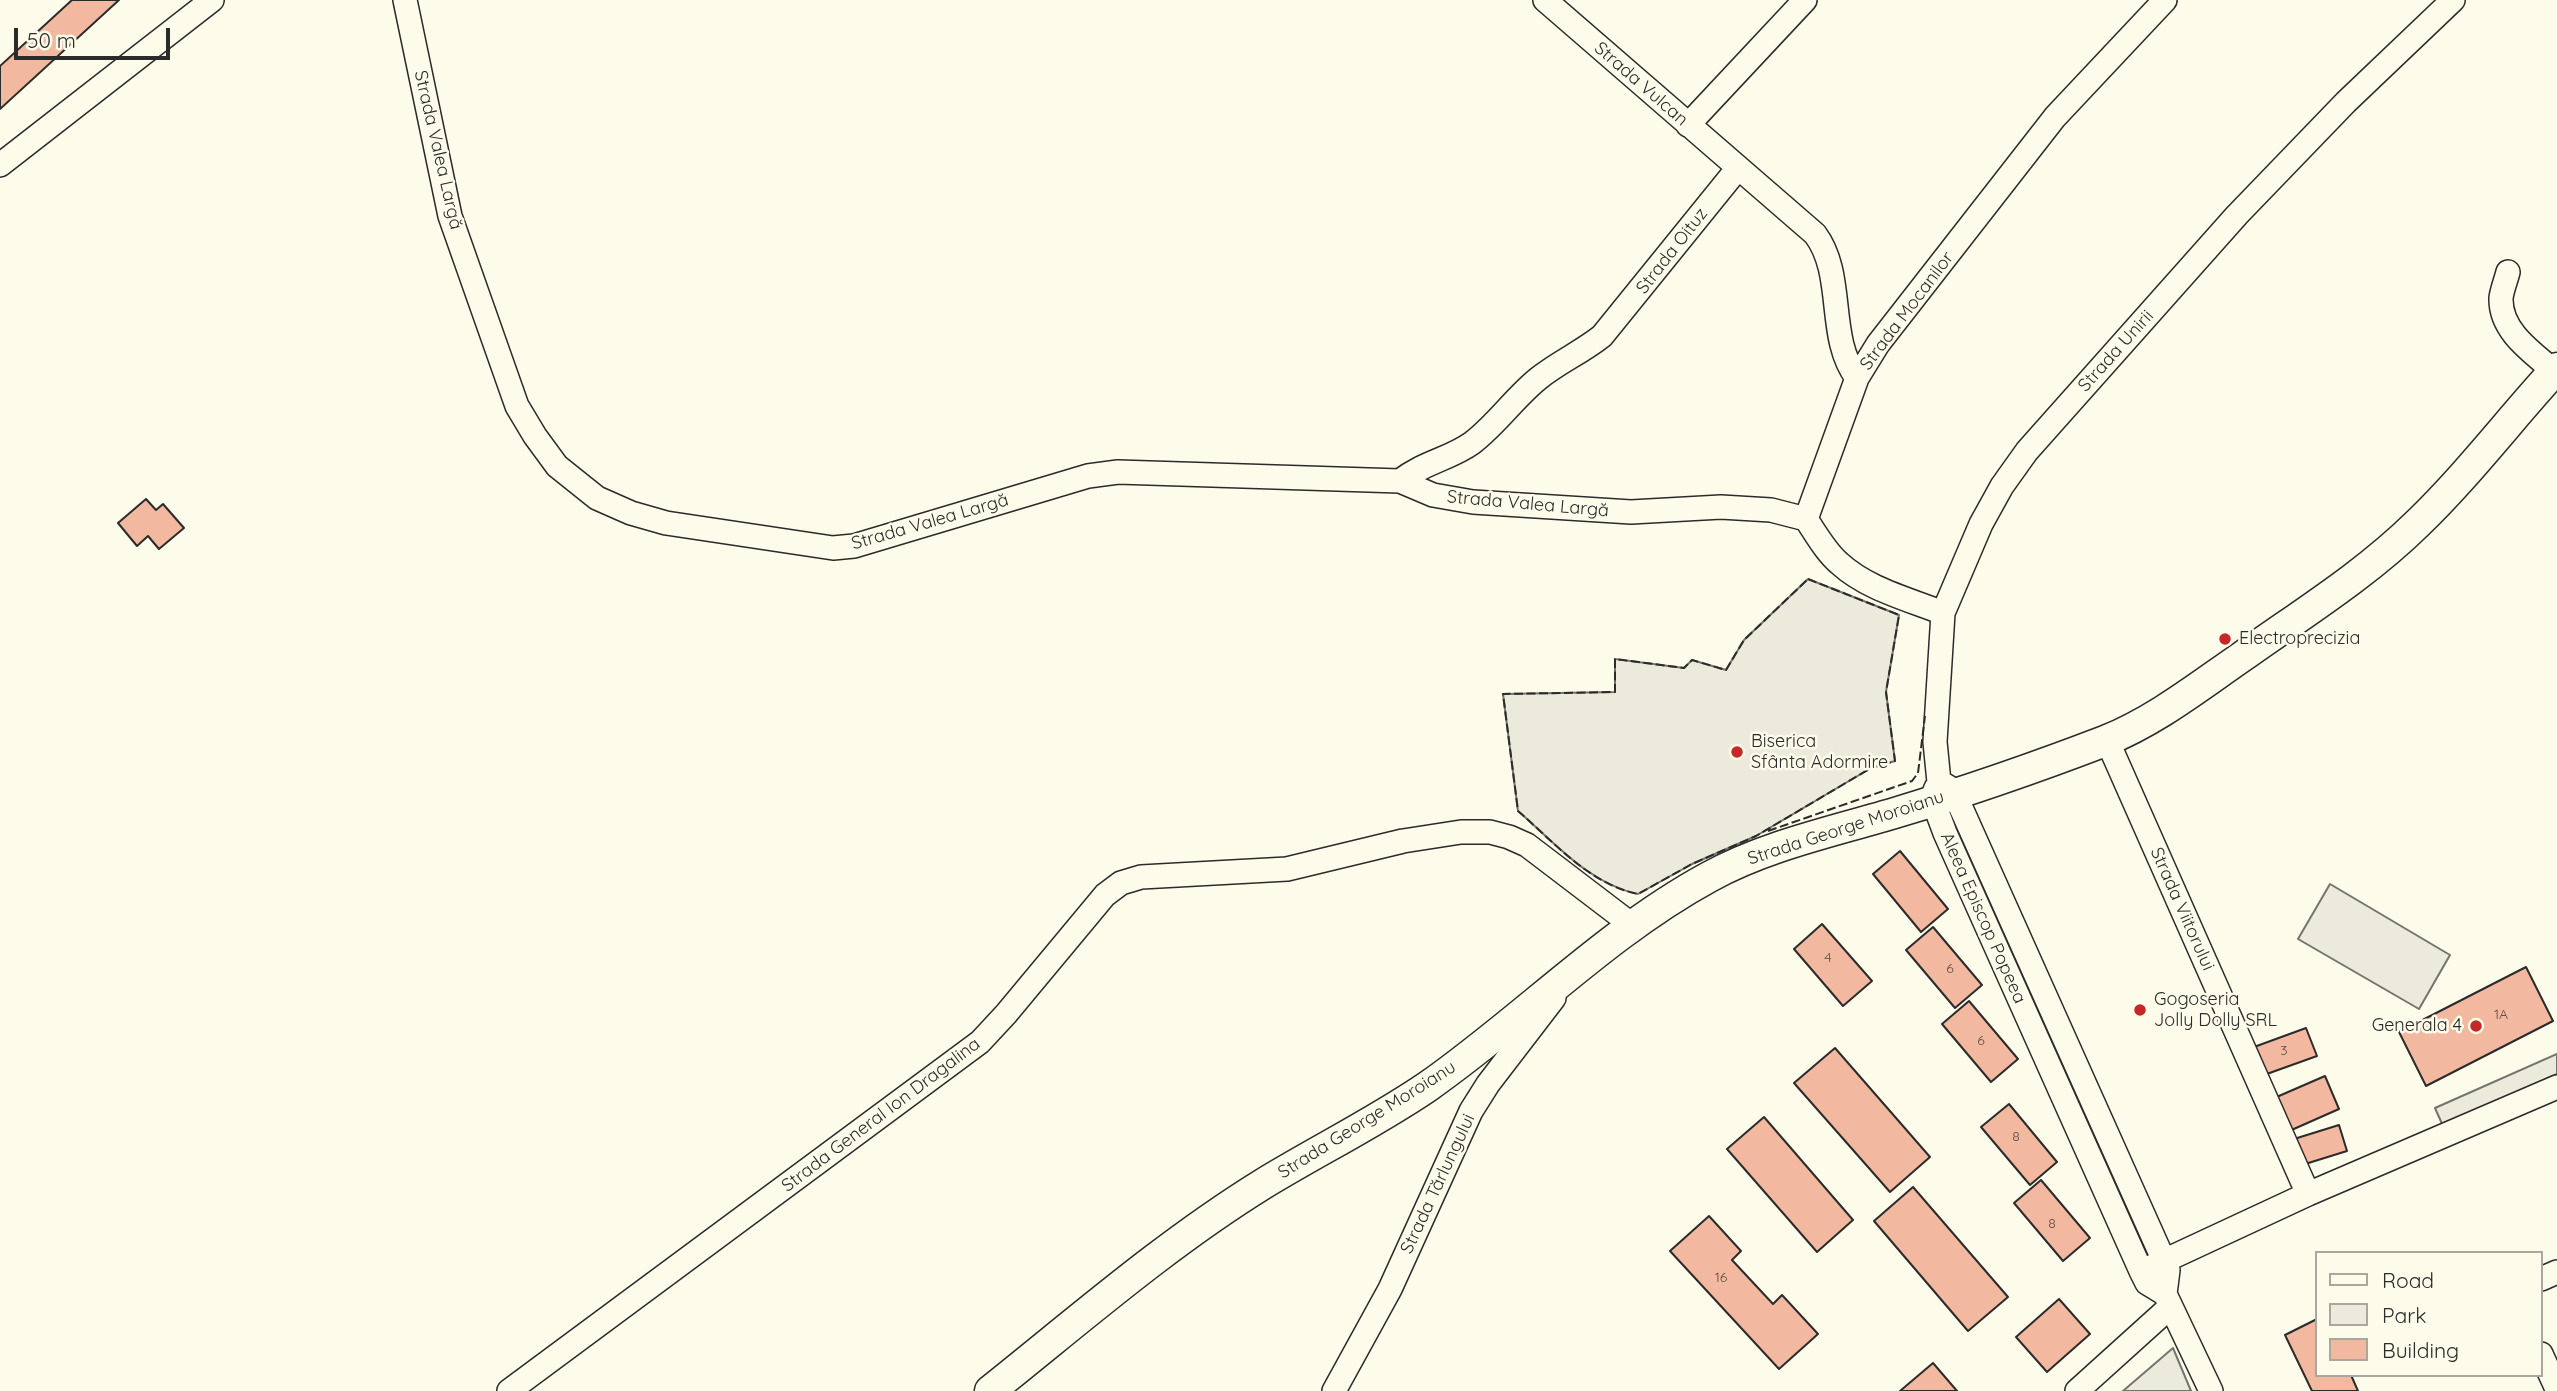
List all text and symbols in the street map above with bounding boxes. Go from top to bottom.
scale bar [18,14,173,58]
text: 50 m [27,27,76,53]
street label: Strada Vulcan [1590,37,1692,131]
street label: Strada Valea Largă [409,68,467,232]
street label: Strada Oituz [1632,204,1712,298]
street label: Strada Mocanilor [1855,248,1959,374]
street label: Strada Unirii [2074,306,2158,396]
street label: Strada Valea Largă [1446,486,1610,522]
street label: Strada Valea Largă [849,489,1011,555]
place label: Electroprecizia [2239,628,2360,650]
marker: Electroprecizia [2217,631,2233,647]
place label: Biserica Sfânta Adormire [1751,731,1888,774]
marker: Biserica Sfânta Adormire [1729,744,1745,760]
street label: Strada George Moroianu [1745,786,1947,870]
street label: Aleea Episcop Popeea [1936,829,2030,1007]
street label: Strada Viitorului [2145,844,2219,974]
house number: 4 [1824,950,1832,966]
house number: 6 [1946,961,1954,977]
place label: Gogoseria Jolly Dolly SRL [2154,989,2277,1032]
marker: Gogoseria Jolly Dolly SRL [2132,1002,2148,1018]
house number: 1A [2494,1007,2508,1023]
place label: Generala 4 [2372,1015,2462,1037]
marker: Generala 4 [2468,1018,2484,1034]
street label: Strada General Ion Dragalina [777,1033,985,1197]
house number: 6 [1977,1033,1985,1049]
house number: 3 [2280,1043,2288,1059]
street label: Strada George Moroianu [1274,1056,1460,1184]
street label: Strada Tărlungului [1396,1111,1480,1257]
house number: 8 [2012,1129,2020,1145]
house number: 8 [2048,1216,2056,1232]
legend [2316,1251,2543,1377]
text: Road [2382,1267,2434,1293]
house number: 16 [1715,1270,1727,1286]
text: Park [2382,1302,2426,1328]
text: Building [2382,1337,2459,1363]

